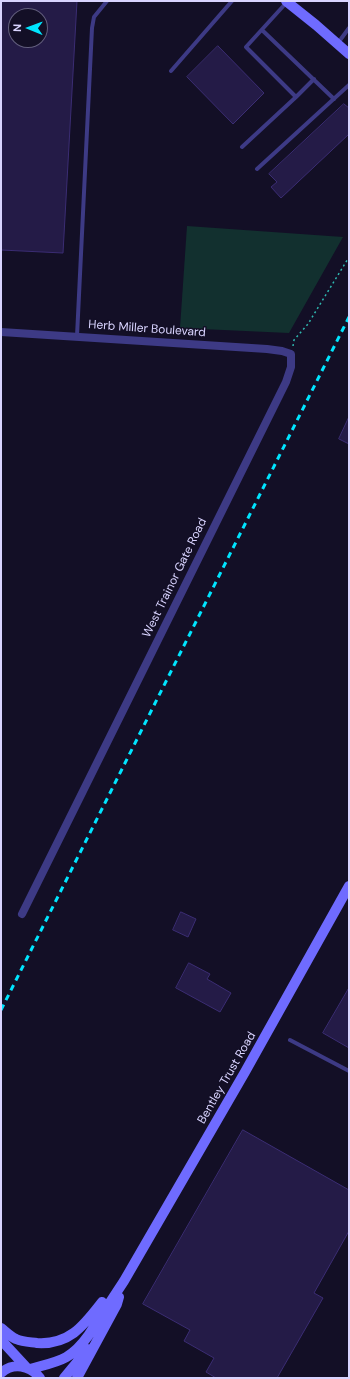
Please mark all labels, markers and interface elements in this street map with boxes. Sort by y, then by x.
north arrow [8,8,48,48]
text: N [10,24,24,32]
street label: Herb Miller Boulevard [88,318,206,340]
street label: West Trainor Gate Road [140,516,210,640]
street label: Bentley Trust Road [195,1029,259,1127]

